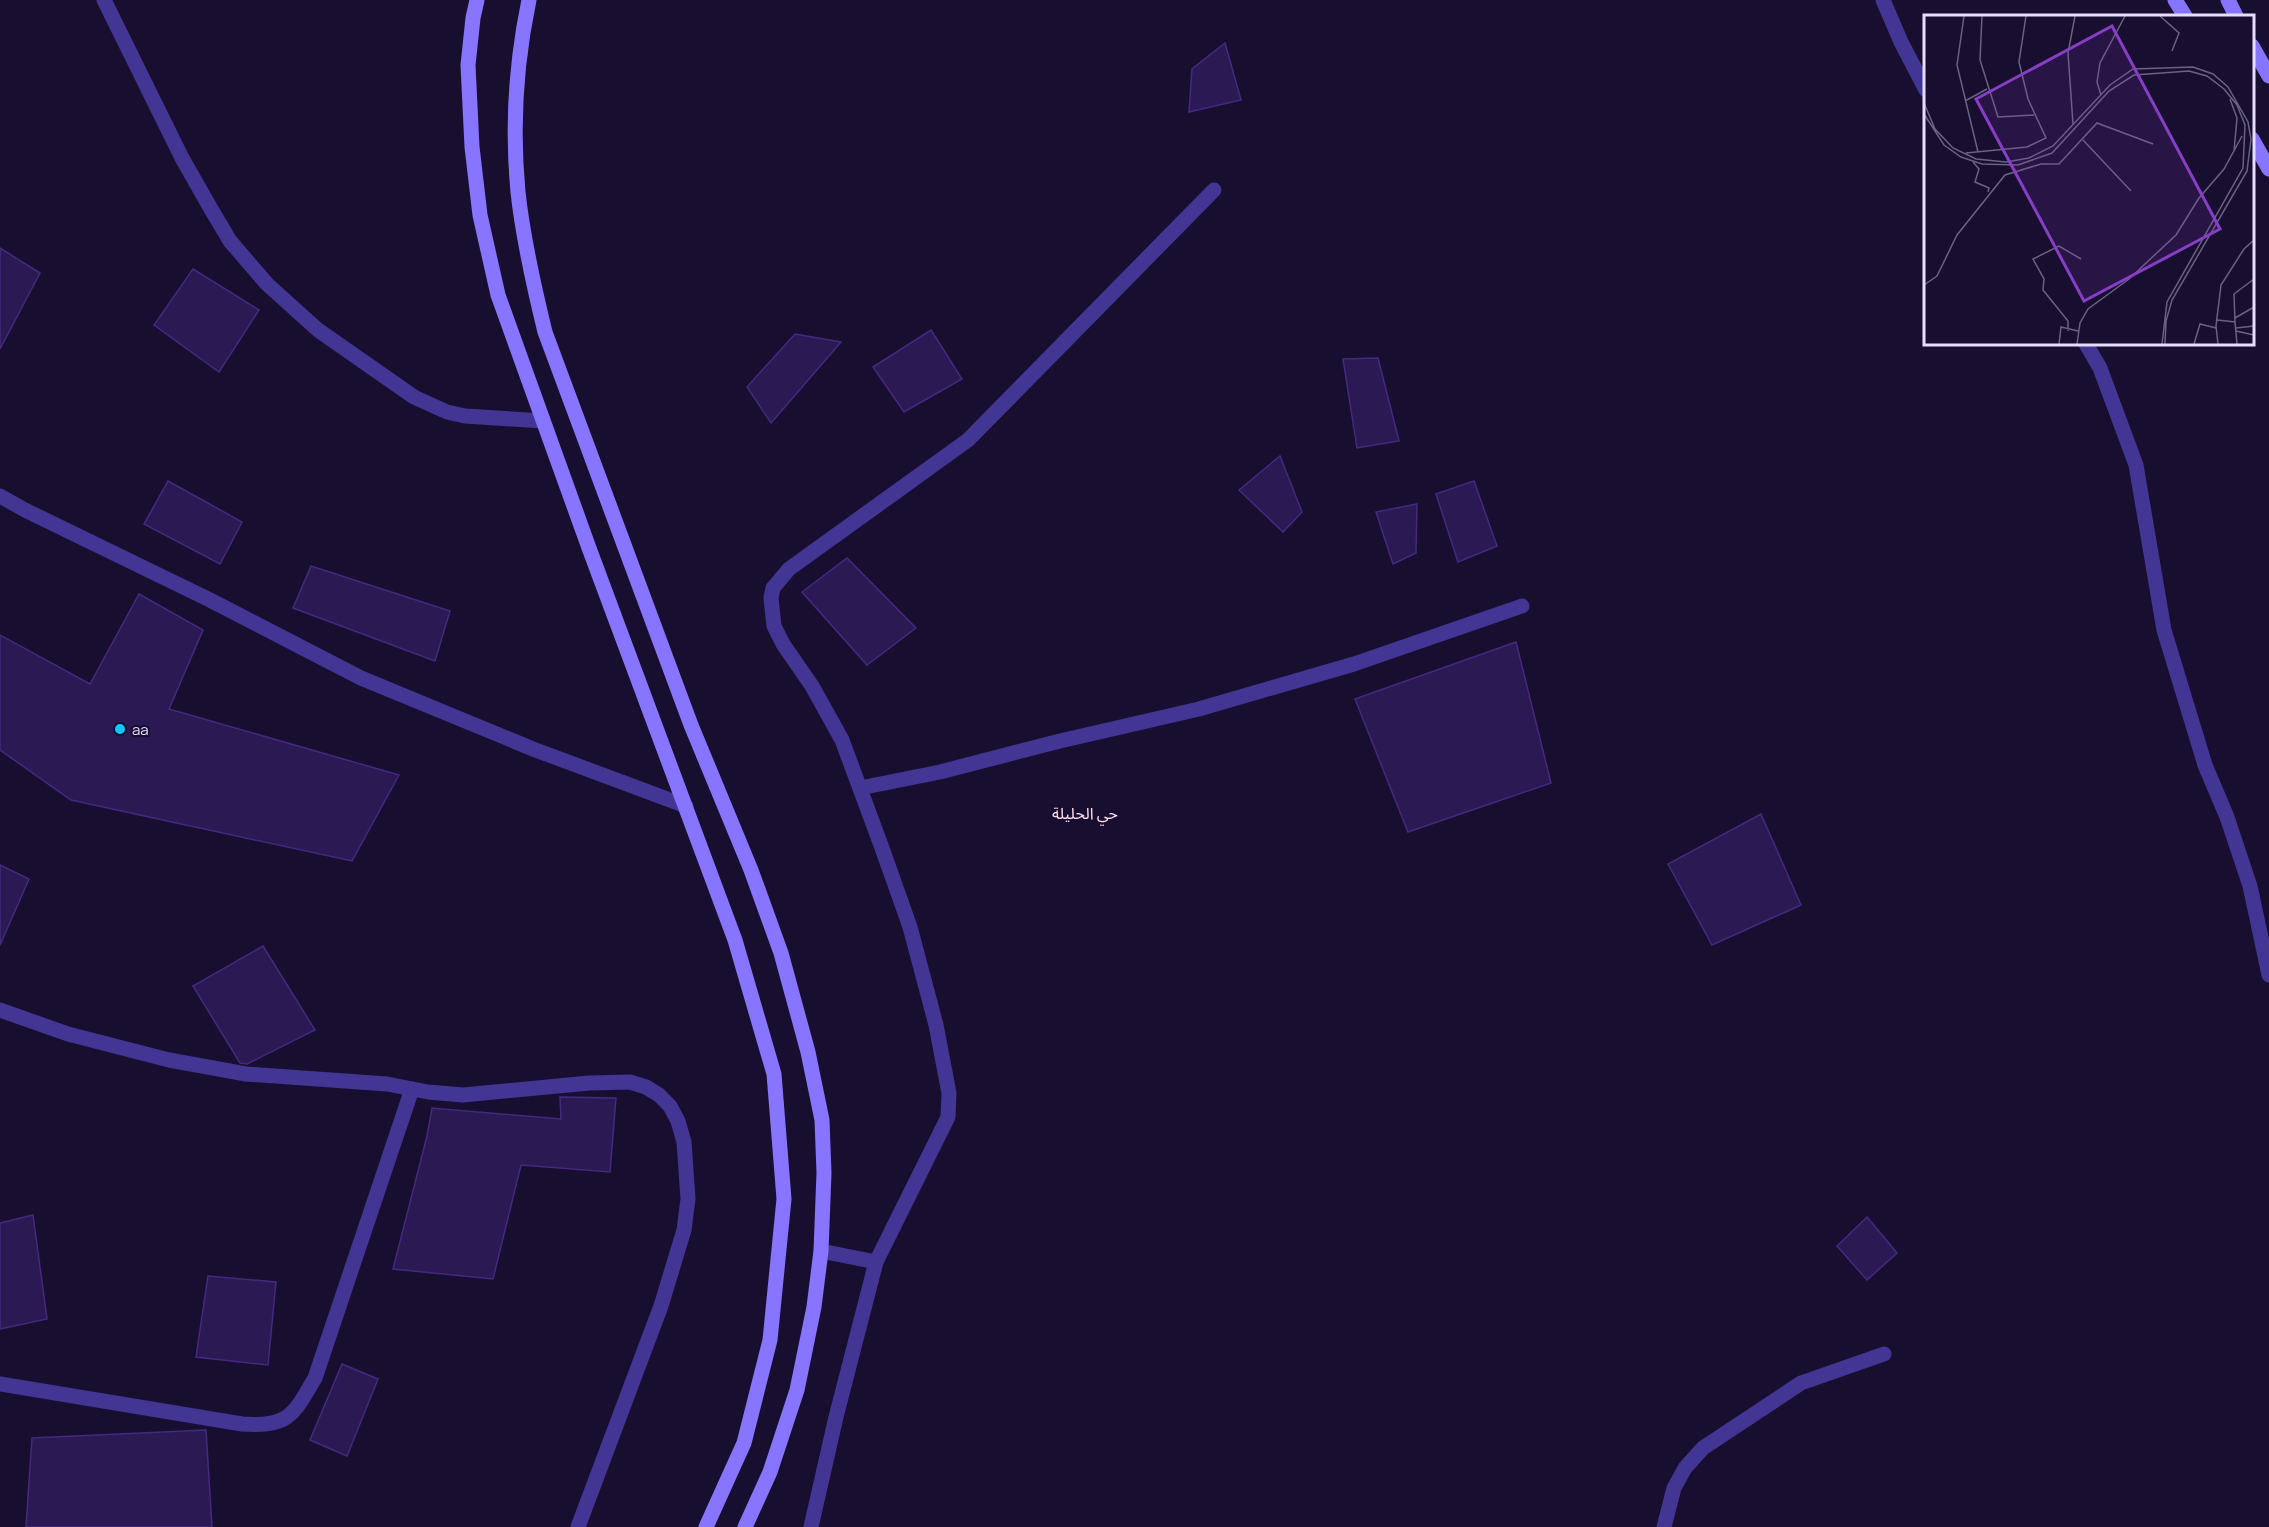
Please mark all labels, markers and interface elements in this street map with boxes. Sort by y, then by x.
inset map [1924,15,2254,345]
place label: aa [132,719,149,740]
marker: aa [113,722,127,736]
district label: حي الحليلة [1052,802,1118,826]

